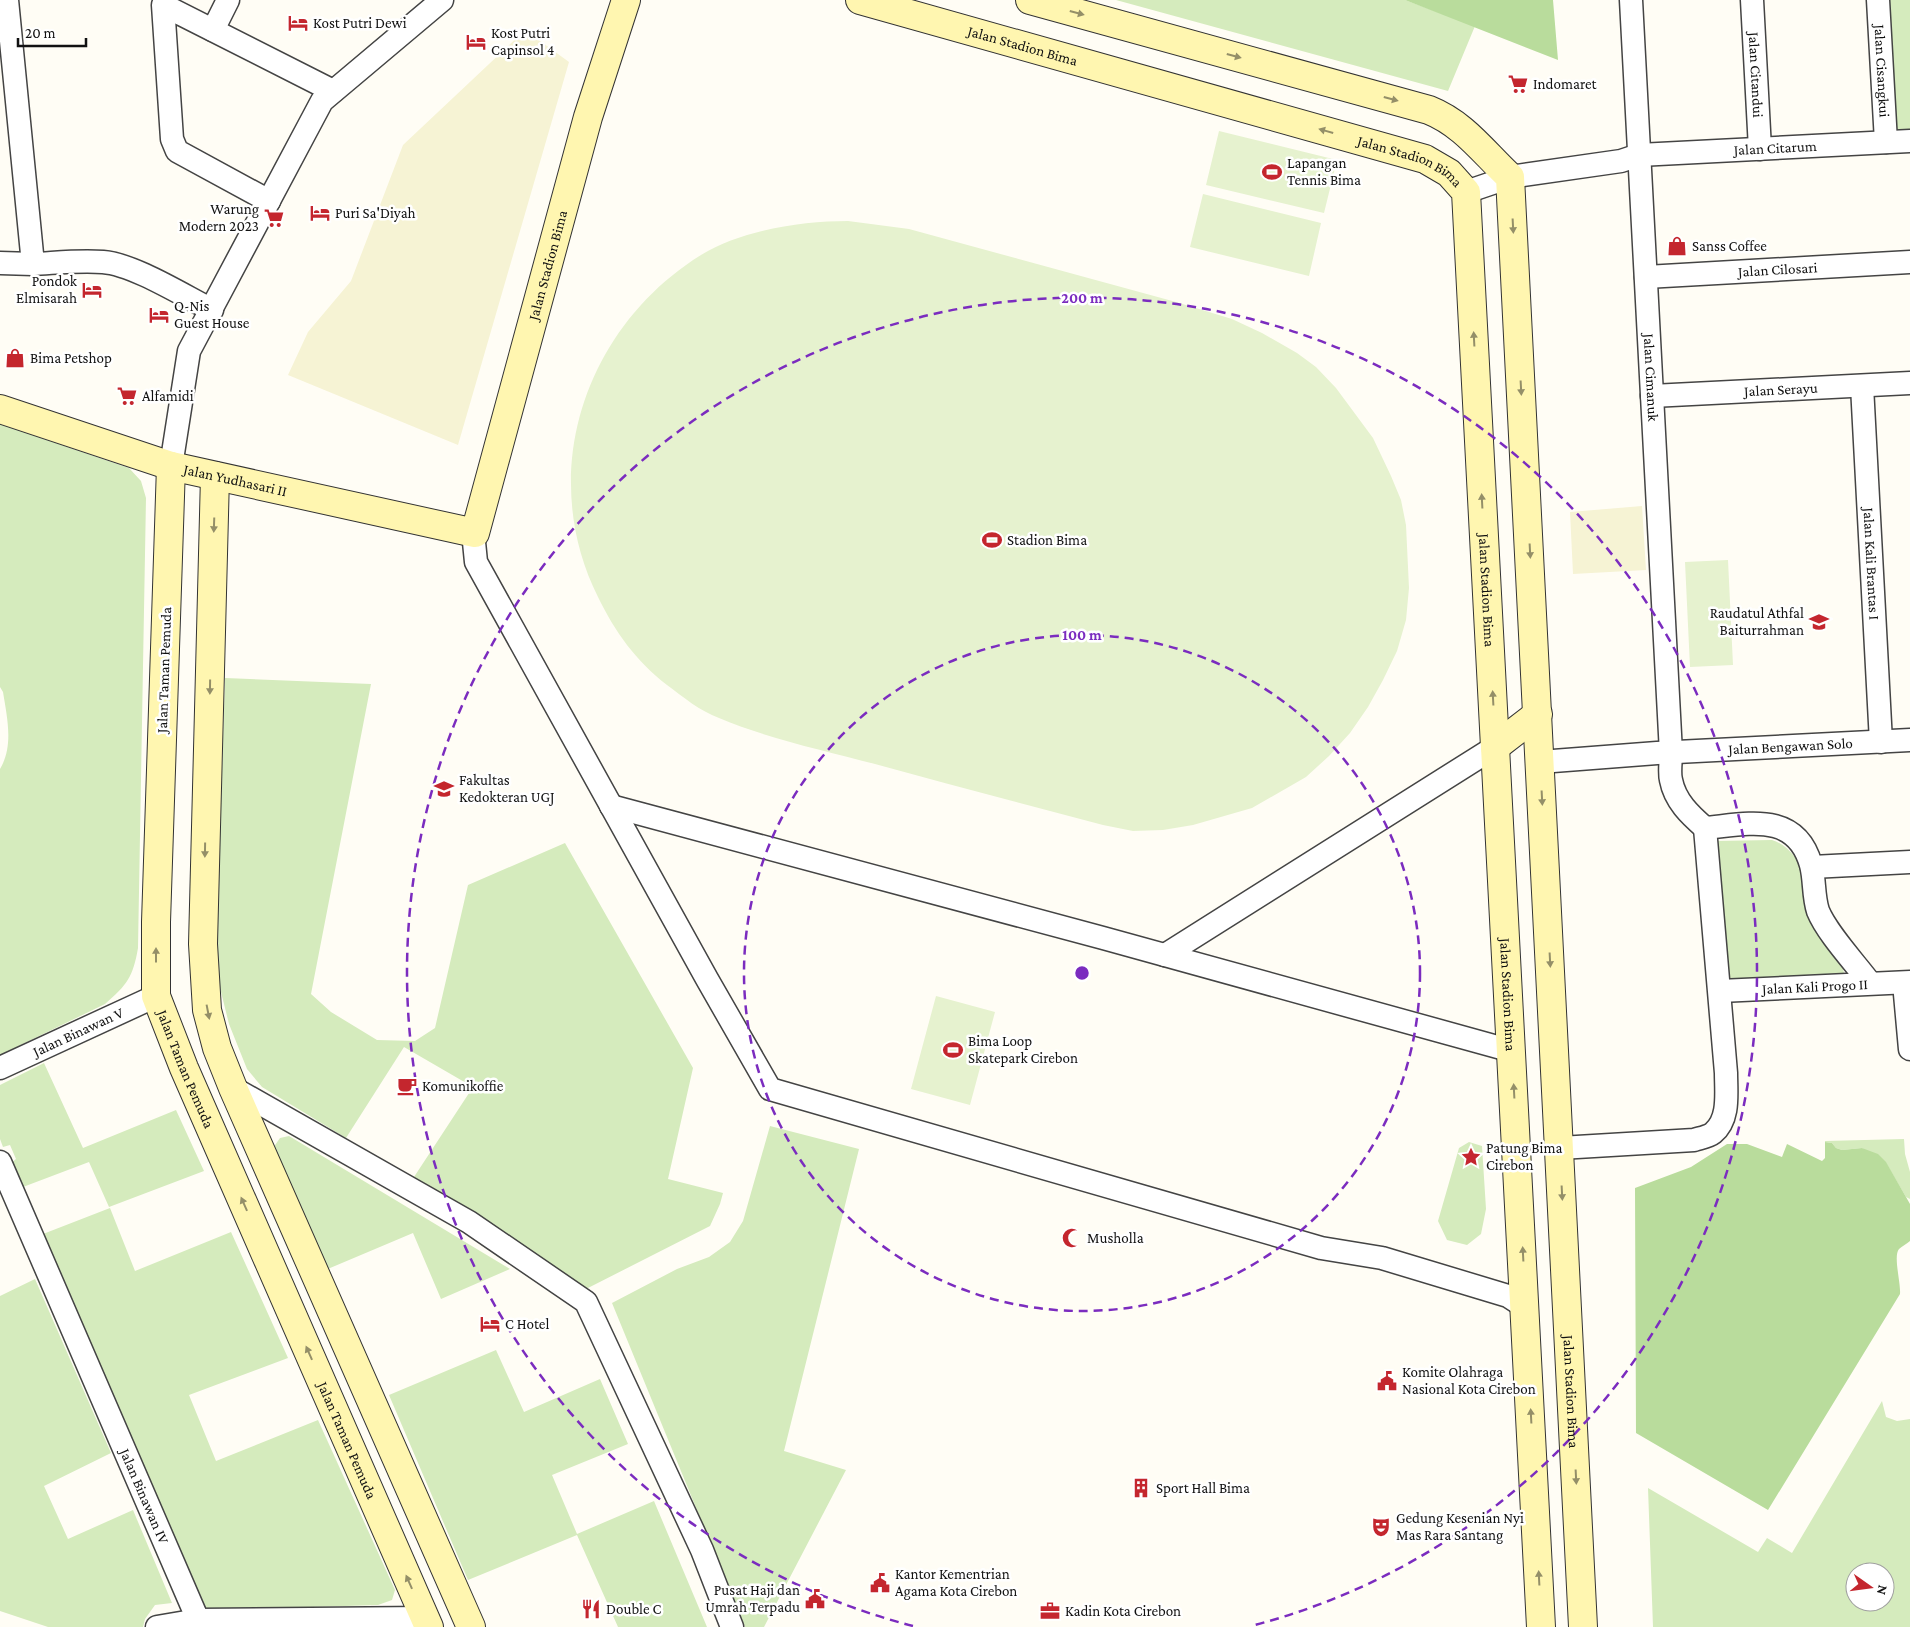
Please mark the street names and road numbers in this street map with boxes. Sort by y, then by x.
street label: Jalan Stadion Bima [964,22,1079,69]
street label: Jalan Cisangkui [1870,22,1893,118]
street label: Jalan Citandui [1745,30,1766,118]
street label: Jalan Stadion Bima [1354,132,1466,190]
street label: Jalan Citarum [1731,138,1817,159]
street label: Jalan Stadion Bima [525,208,570,324]
street label: Jalan Cilosari [1736,259,1818,281]
street label: Jalan Cimanuk [1640,331,1661,423]
street label: Jalan Serayu [1742,380,1818,400]
street label: Jalan Yudhasari II [180,461,288,499]
street label: Jalan Kali Brantas I [1859,505,1882,620]
street label: Jalan Stadion Bima [1475,531,1498,647]
street label: Jalan Taman Pemuda [154,607,175,735]
street label: Jalan Bengawan Solo [1726,735,1853,758]
street label: Jalan Stadion Bima [1496,936,1519,1052]
street label: Jalan Kali Progo II [1760,976,1868,998]
street label: Jalan Binawan V [29,1004,126,1061]
street label: Jalan Taman Pemuda [153,1006,217,1131]
street label: Jalan Stadion Bima [1559,1333,1582,1449]
street label: Jalan Taman Pemuda [313,1377,380,1501]
street label: Jalan Binawan IV [115,1444,172,1547]

